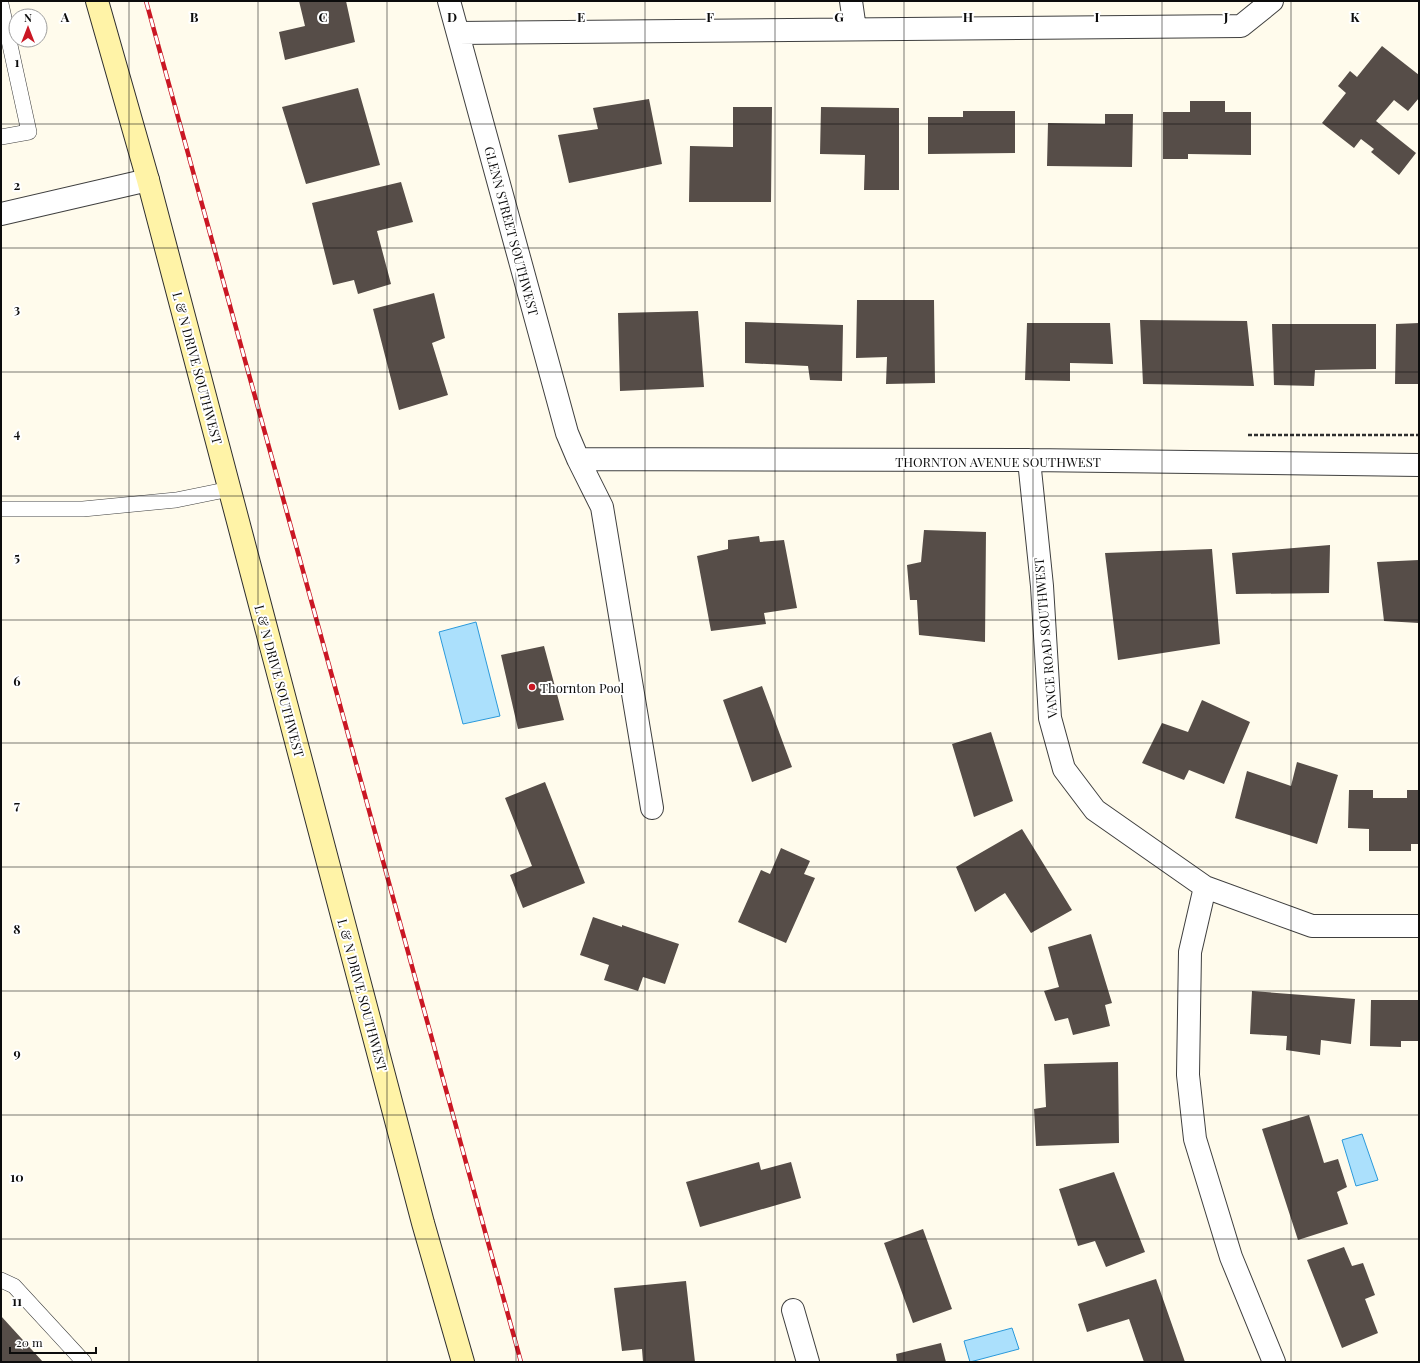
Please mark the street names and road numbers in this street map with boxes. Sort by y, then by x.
street label: GLENN STREET SOUTHWEST [481,144,543,318]
street label: L & N DRIVE SOUTHWEST [169,290,227,446]
street label: THORNTON AVENUE SOUTHWEST [895,453,1101,470]
street label: VANCE ROAD SOUTHWEST [1030,557,1061,720]
street label: L & N DRIVE SOUTHWEST [251,603,309,759]
street label: L & N DRIVE SOUTHWEST [334,917,392,1073]

